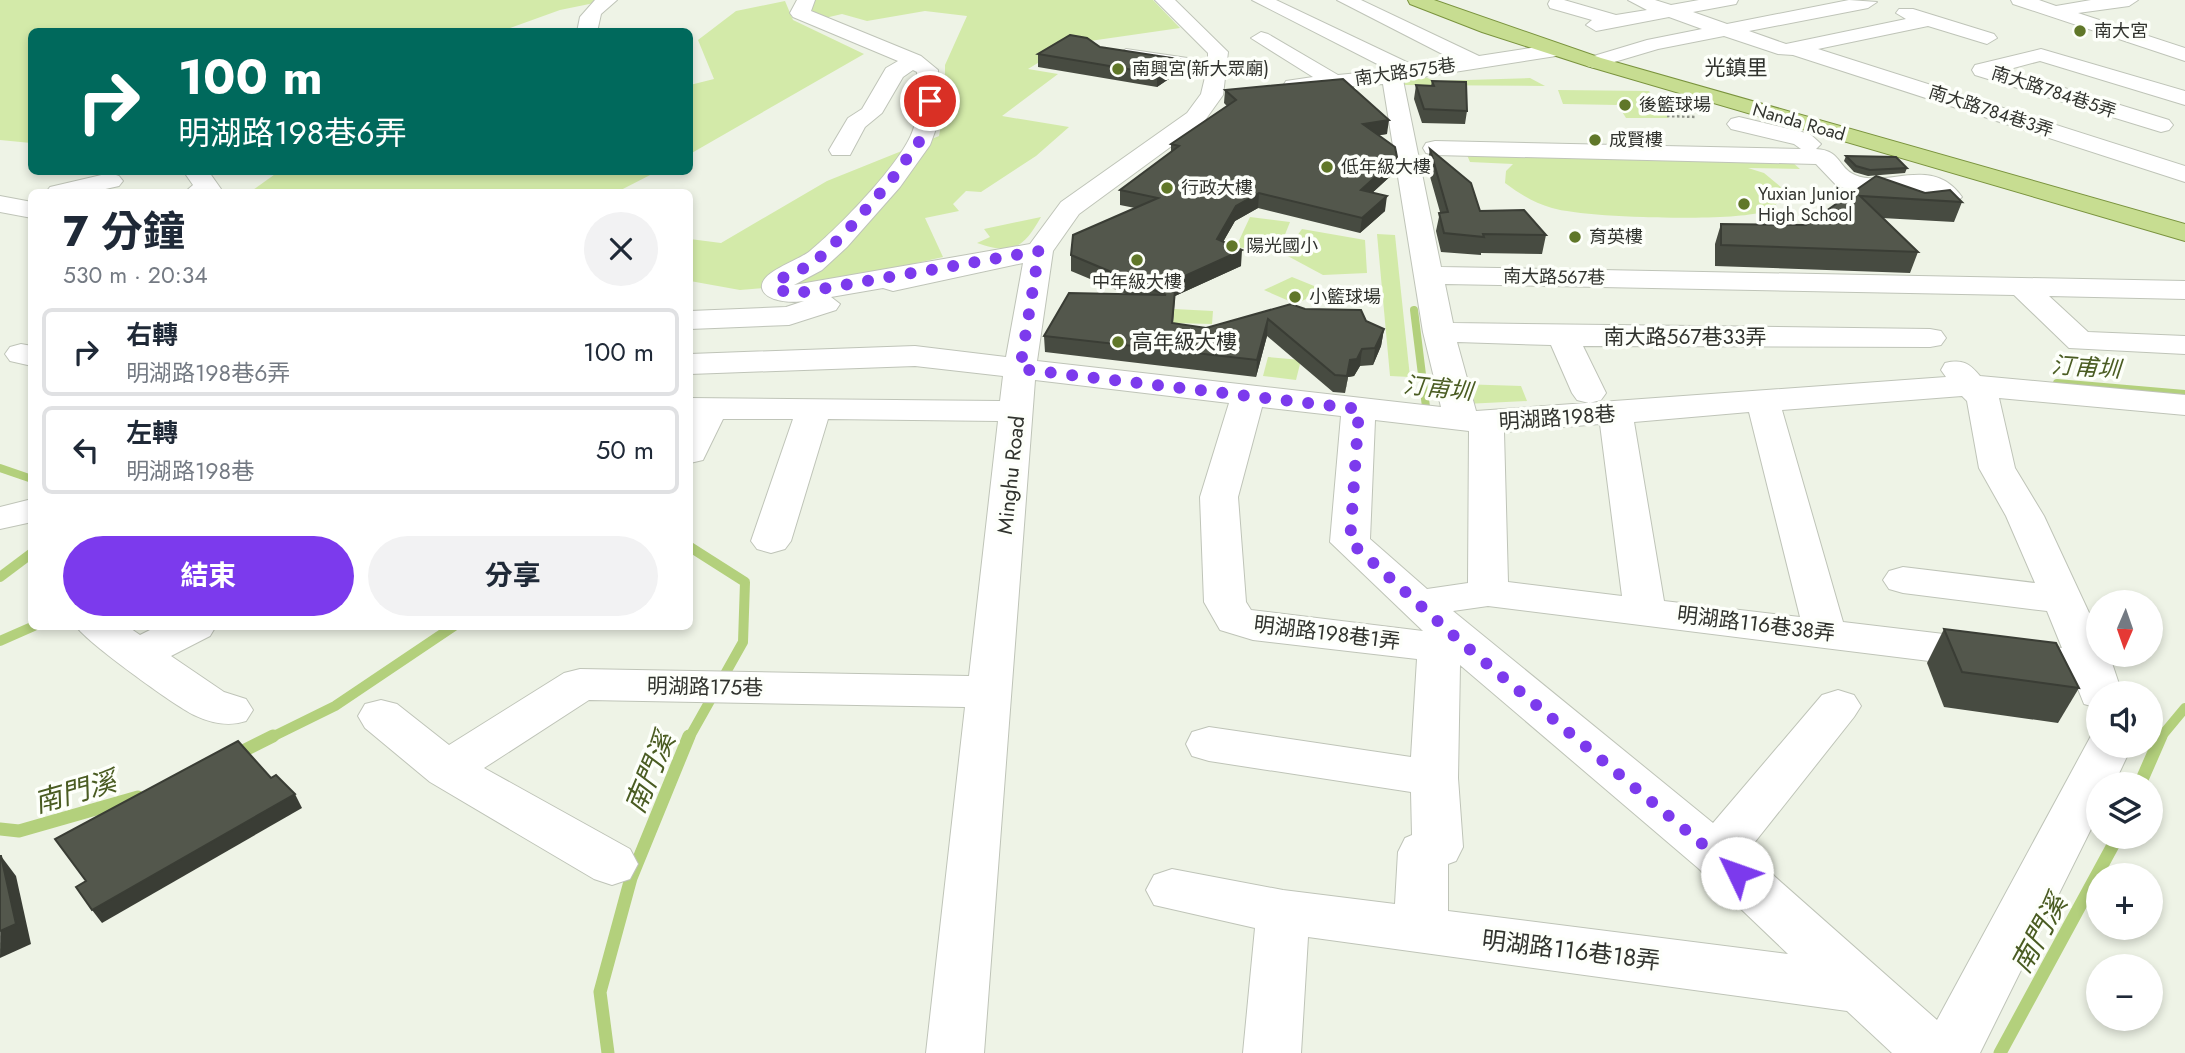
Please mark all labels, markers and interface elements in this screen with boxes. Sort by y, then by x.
place label: 南大宮 [2094,18,2148,44]
marker: 南大宮 [2072,23,2088,39]
text: 100 m [178,42,323,112]
street label: 南大路575巷 [1353,52,1457,92]
district label: 光鎮里 [1705,53,1768,83]
icon: right [63,56,154,147]
place label: 南興宮(新大眾廟) [1132,56,1269,82]
street label: 南大路784巷5弄 [1988,60,2120,124]
marker: 南興宮(新大眾廟) [1110,61,1126,77]
pin [900,71,960,131]
street label: 南大路784巷3弄 [1925,79,2057,143]
icon: arrive [911,82,949,120]
place label: 後籃球場 [1639,92,1711,118]
street label: Nanda Road [1750,96,1848,148]
marker: 後籃球場 [1617,97,1633,113]
text: 明湖路198巷6弄 [178,110,407,156]
place label: 成賢樓 [1609,127,1663,153]
marker: 成賢樓 [1587,132,1603,148]
place label: 低年級大樓 [1341,154,1431,180]
marker: 低年級大樓 [1319,159,1335,175]
place label: 行政大樓 [1181,175,1253,201]
marker: 行政大樓 [1159,180,1175,196]
place label: Yuxian Junior High School [1758,181,1857,228]
marker: Yuxian Junior High School [1736,196,1752,212]
text: 7 分鐘 [63,201,185,262]
button: close [584,212,658,286]
place label: 育英樓 [1589,224,1643,250]
marker: 育英樓 [1567,229,1583,245]
place label: 陽光國小 [1246,233,1318,259]
marker: 陽光國小 [1224,238,1240,254]
marker: 中年級大樓 [1129,252,1145,268]
text: 530 m · 20:34 [63,258,208,292]
street label: 南大路567巷 [1503,263,1605,291]
place label: 中年級大樓 [1092,269,1182,295]
place label: 小籃球場 [1309,284,1381,310]
marker: 小籃球場 [1287,289,1303,305]
text: 右轉 [126,316,178,354]
street label: 南大路567巷33弄 [1604,322,1766,352]
place label: 高年級大樓 [1132,327,1237,357]
icon: right [67,333,105,371]
text: 100 m [583,333,654,371]
marker: 高年級大樓 [1110,334,1126,350]
water label: 汀甫圳 [2050,348,2125,387]
text: 明湖路198巷6弄 [126,356,290,390]
water label: 汀甫圳 [1402,367,1477,409]
street label: 明湖路198巷 [1498,399,1616,437]
text: 左轉 [126,414,178,452]
street label: Minghu Road [990,414,1032,536]
icon: left [67,431,105,469]
text: 50 m [596,431,654,469]
text: 明湖路198巷 [126,454,254,488]
button: 結束 [63,536,354,616]
button: 分享 [368,536,658,616]
north arrow [2086,590,2163,667]
map controls [2086,590,2163,1031]
street label: 明湖路116巷38弄 [1675,599,1837,649]
street label: 明湖路198巷1弄 [1252,609,1402,657]
street label: 明湖路175巷 [647,671,763,703]
button: sound [2086,681,2163,758]
water label: 南門溪 [615,723,687,820]
water label: 南門溪 [29,760,125,823]
button: layers [2086,772,2163,849]
position arrow [1700,836,1774,910]
button: + [2086,863,2163,940]
water label: 南門溪 [2001,884,2079,981]
street label: 明湖路116巷18弄 [1480,922,1662,978]
button: − [2086,954,2163,1031]

